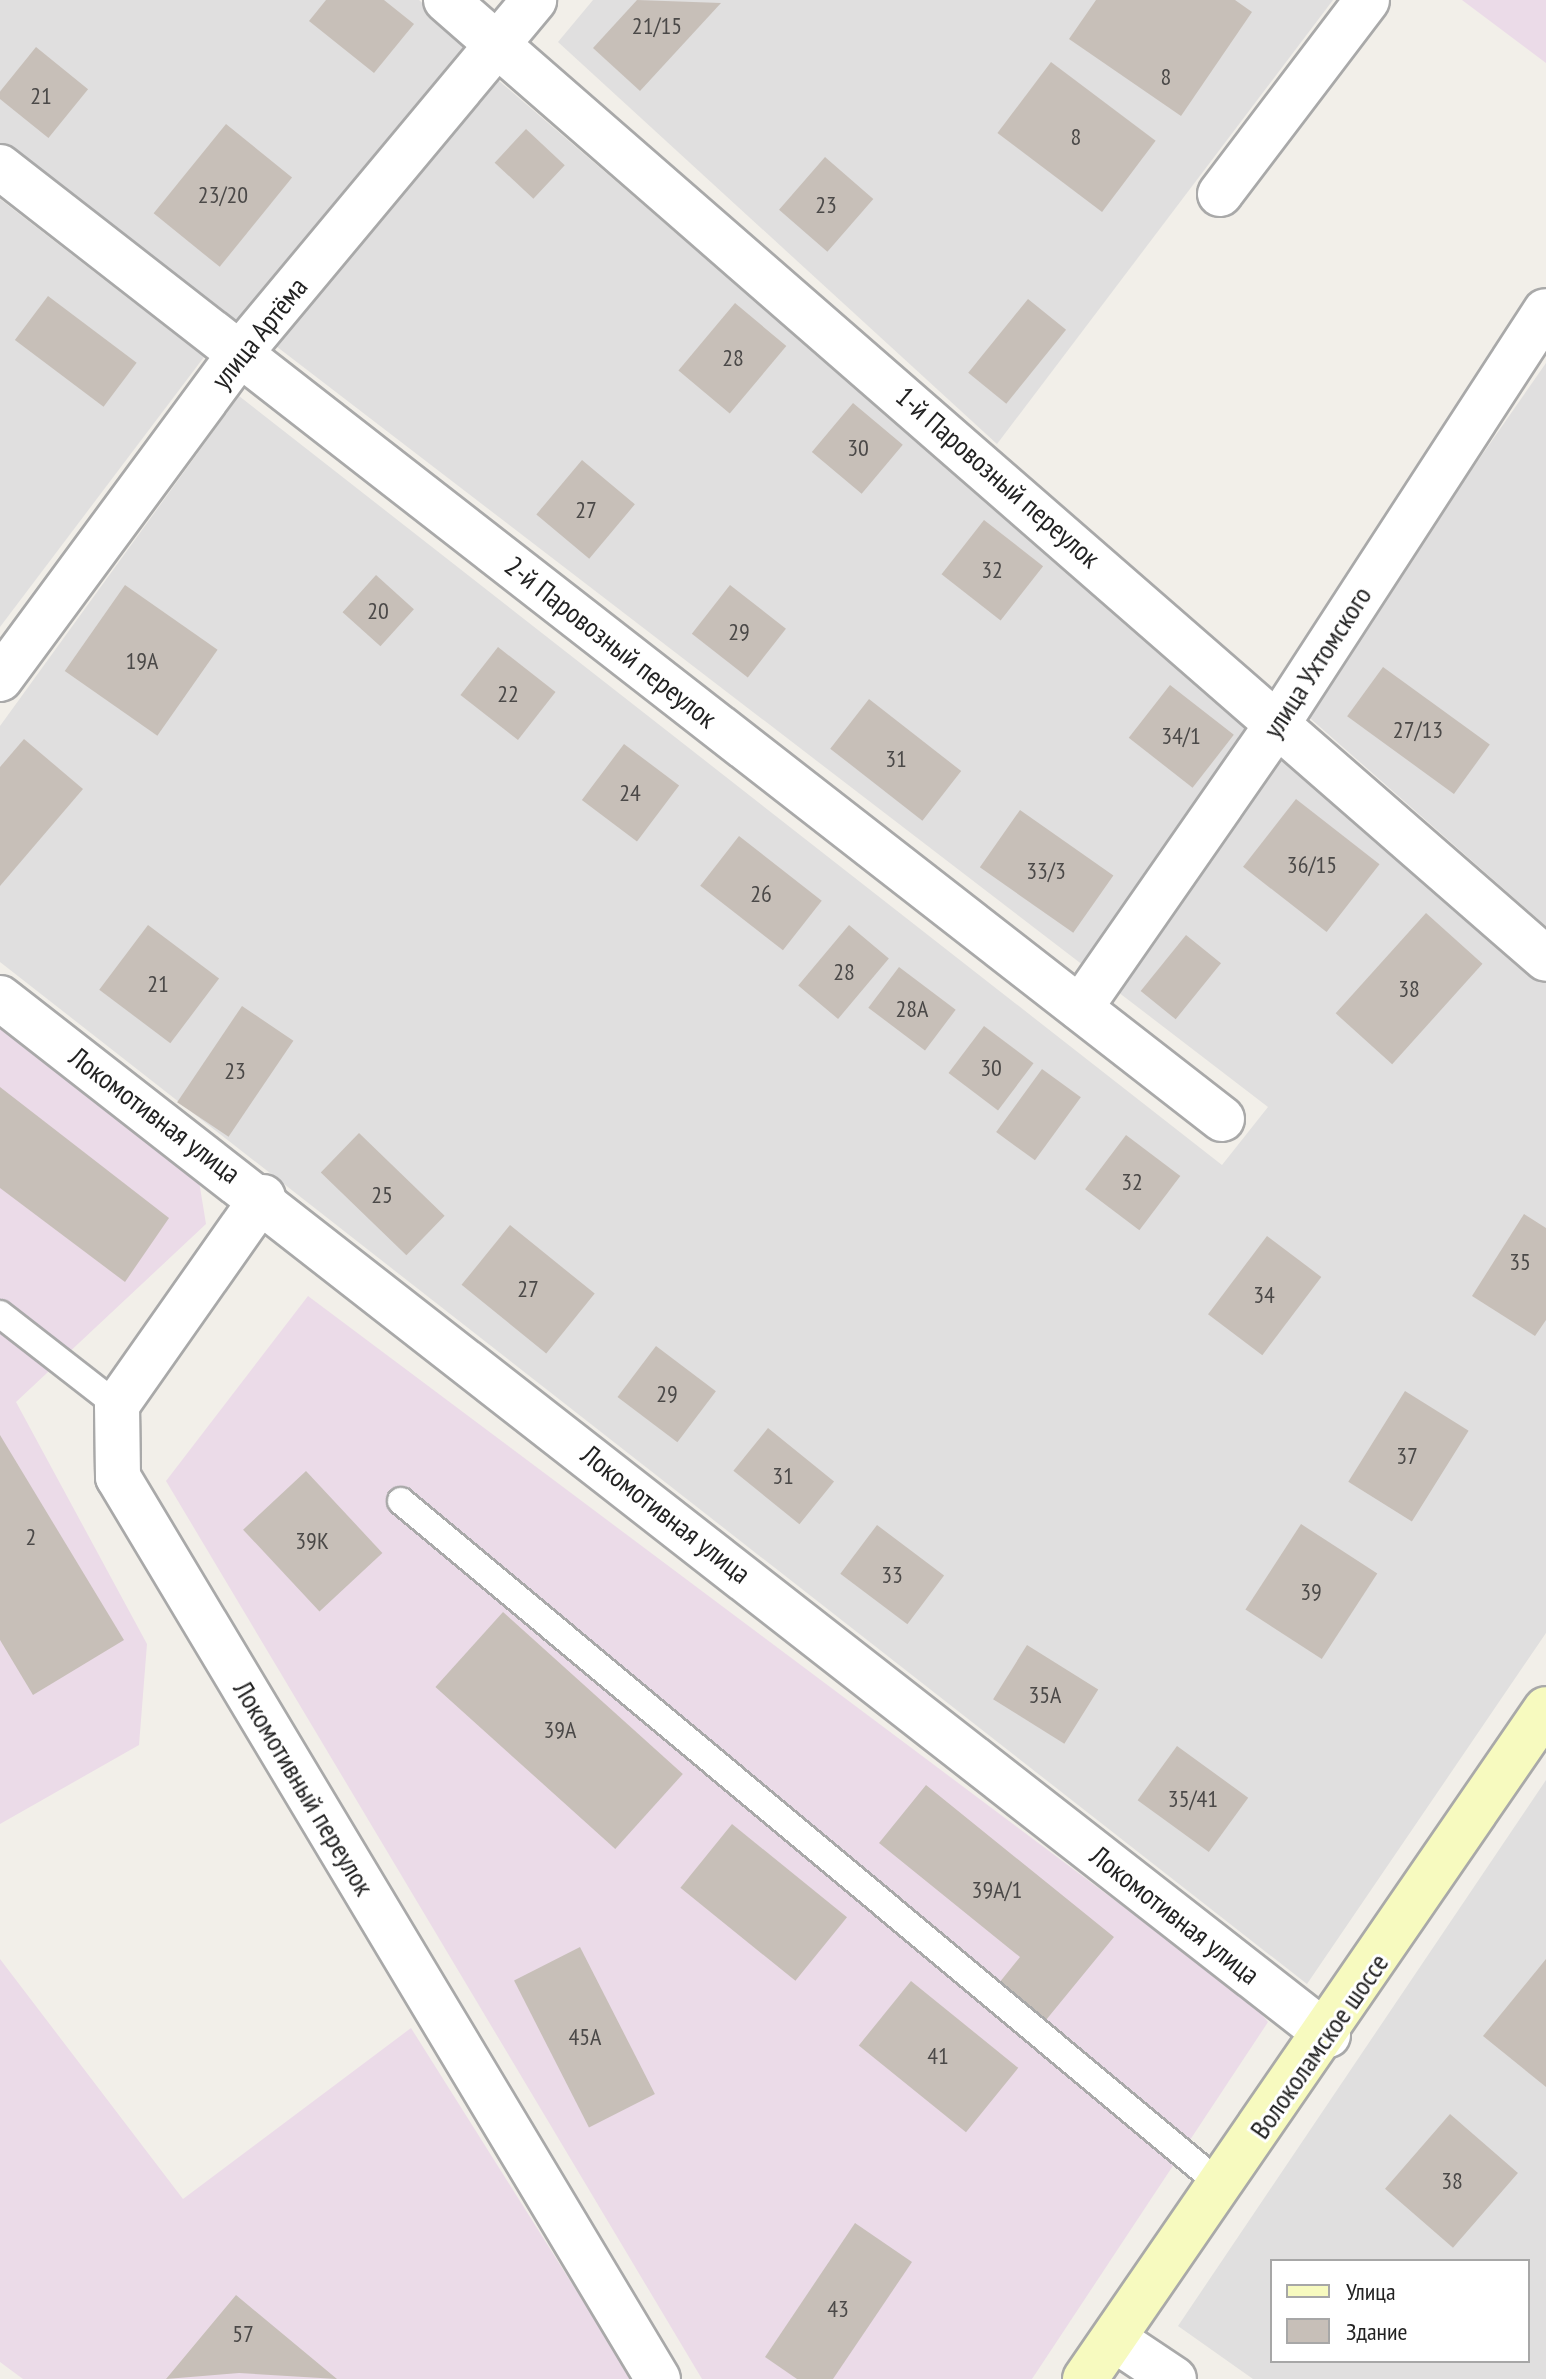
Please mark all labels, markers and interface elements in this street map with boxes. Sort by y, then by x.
house number: 21/15 [632,12,682,40]
house number: 8 [1161,63,1171,91]
house number: 21 [30,82,52,110]
house number: 8 [1071,123,1081,151]
house number: 23/20 [198,181,248,209]
house number: 23 [815,191,837,219]
street label: улица Артёма [204,270,314,396]
house number: 28 [722,344,744,372]
street label: 1-й Паровозный переулок [889,379,1107,575]
house number: 30 [847,434,869,462]
house number: 27 [575,496,597,524]
street label: 2-й Паровозный переулок [498,549,724,735]
house number: 32 [981,556,1003,584]
street label: улица Ухтомского [1255,580,1379,744]
house number: 20 [367,597,389,625]
house number: 29 [728,618,750,646]
house number: 19А [126,647,158,675]
house number: 22 [497,680,519,708]
house number: 27/13 [1393,716,1443,744]
house number: 34/1 [1161,722,1201,750]
house number: 31 [885,745,907,773]
house number: 24 [619,779,641,807]
house number: 36/15 [1287,851,1337,879]
house number: 33/3 [1026,857,1066,885]
house number: 26 [750,880,772,908]
house number: 28 [833,958,855,986]
house number: 21 [147,970,169,998]
house number: 38 [1398,975,1420,1003]
house number: 28А [896,995,928,1023]
street label: Локомотивная улица [63,1040,247,1190]
house number: 30 [980,1054,1002,1082]
house number: 23 [224,1057,246,1085]
house number: 32 [1121,1168,1143,1196]
house number: 25 [371,1181,393,1209]
house number: 35 [1509,1248,1531,1276]
house number: 27 [517,1275,539,1303]
house number: 34 [1253,1281,1275,1309]
house number: 29 [656,1380,678,1408]
street label: Локомотивная улица [575,1438,757,1590]
house number: 37 [1396,1442,1418,1470]
house number: 31 [772,1462,794,1490]
house number: 2 [26,1523,36,1551]
house number: 39К [295,1527,329,1555]
house number: 33 [881,1561,903,1589]
house number: 39 [1300,1578,1322,1606]
street label: Локомотивный переулок [227,1674,381,1902]
house number: 35А [1029,1681,1061,1709]
house number: 39А [544,1716,576,1744]
house number: 35/41 [1168,1785,1218,1813]
street label: Локомотивная улица [1084,1839,1266,1991]
house number: 39А/1 [972,1876,1022,1904]
street label: Волоколамское шоссе [1243,1947,1395,2145]
house number: 45А [569,2023,601,2051]
house number: 41 [927,2042,949,2070]
house number: 38 [1441,2167,1463,2195]
legend [1270,2259,1530,2363]
text: Улица [1346,2276,1396,2307]
house number: 43 [827,2295,849,2323]
text: Здание [1346,2316,1407,2347]
house number: 57 [232,2320,254,2348]

